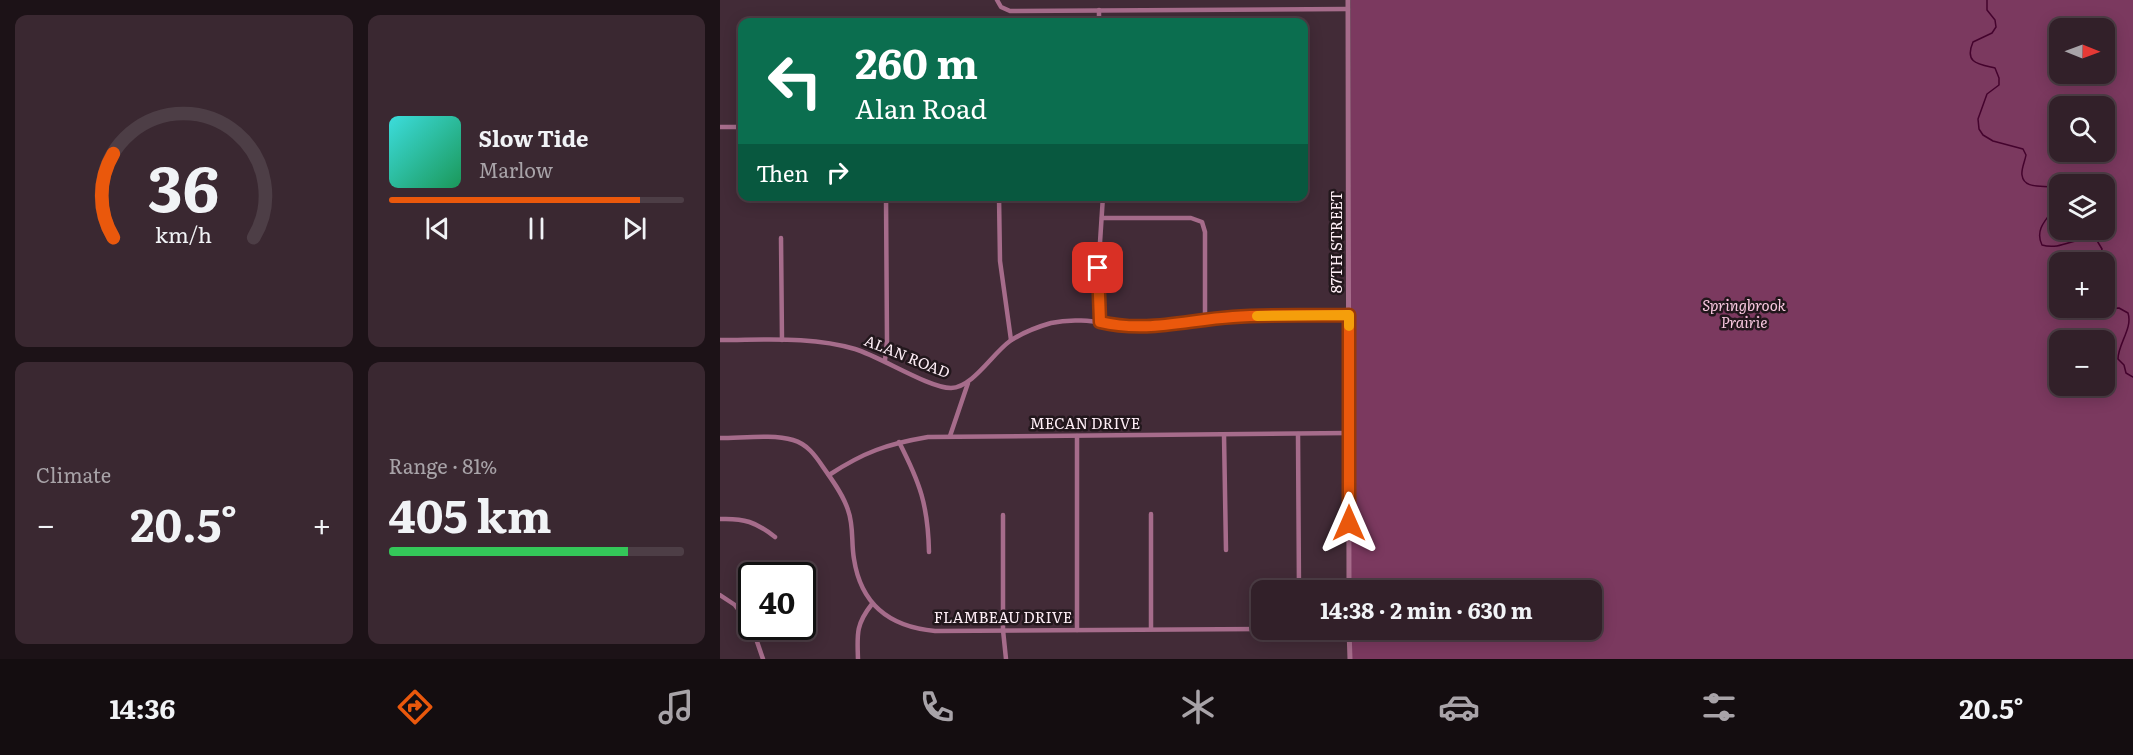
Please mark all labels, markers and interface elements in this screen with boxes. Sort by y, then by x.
north arrow [2049,18,2115,84]
map controls [2049,18,2115,396]
text: 260 m [855,30,978,92]
icon: left [756,42,834,120]
text: Alan Road [855,87,987,127]
button: search [2049,96,2115,162]
text: Slow Tide [479,121,589,154]
text: 36 [148,139,219,231]
text: Marlow [479,154,553,184]
text: Then [756,156,809,189]
icon: right [821,156,854,189]
button: layers [2049,174,2115,240]
street label: 87TH STREET [1324,191,1347,293]
icon: previous [421,212,454,245]
icon: pause [520,212,553,245]
icon: next [618,212,651,245]
text: km/h [155,218,212,250]
pin [1072,242,1123,293]
icon: arrive [1081,251,1114,284]
button: + [2049,252,2115,318]
park label: Springbrook Prairie [1702,293,1786,333]
street label: ALAN ROAD [861,328,954,383]
button: − [2049,330,2115,396]
street label: MECAN DRIVE [1030,411,1140,434]
text: Range · 81% [389,450,497,480]
text: Climate [36,459,111,489]
text: 405 km [389,480,552,547]
text: 20.5° [130,489,237,556]
position arrow [1317,491,1381,555]
text: − [36,498,55,547]
text: + [312,498,331,547]
speed limit sign: 40 [738,562,816,640]
text: 14:38 · 2 min · 630 m [1320,593,1533,626]
street label: FLAMBEAU DRIVE [934,605,1072,628]
icon: directions [394,686,436,728]
icon: music [655,686,697,728]
icon: phone [916,686,958,728]
icon: climate [1177,686,1219,728]
icon: car [1438,686,1480,728]
icon: filters [1698,686,1740,728]
text: 14:36 [109,687,175,727]
text: 20.5° [1959,687,2024,727]

